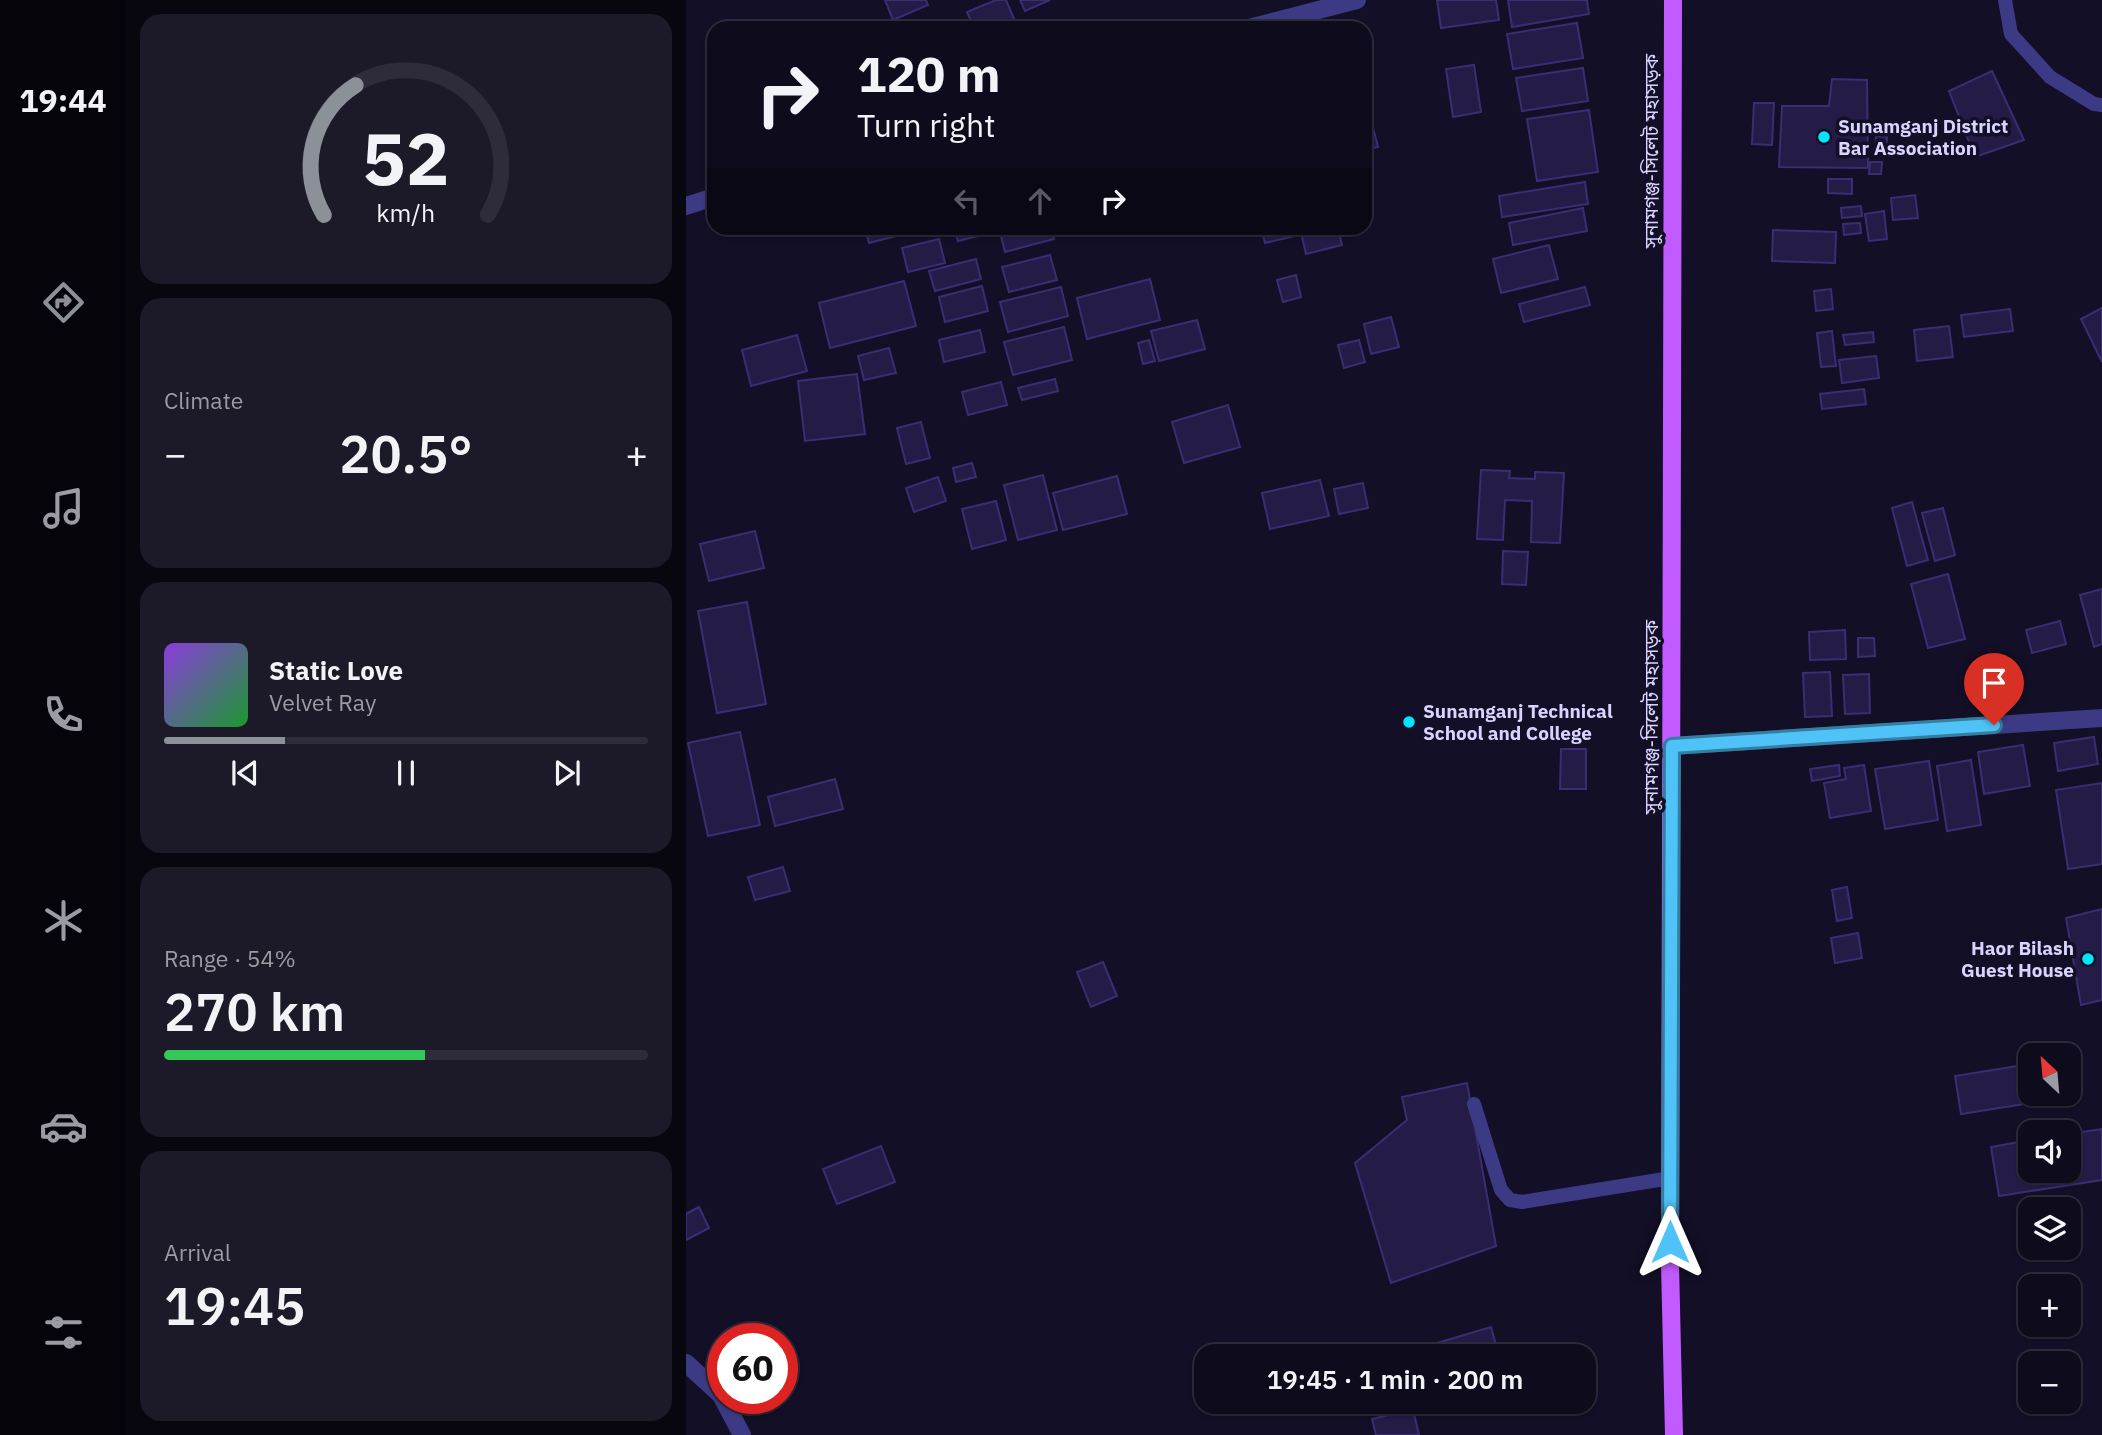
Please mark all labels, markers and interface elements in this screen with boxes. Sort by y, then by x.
text: 120 m [857,42,1001,105]
icon: right [742,49,833,140]
street label: সুনামগঞ্জ-সিলেট মহাসড়ক [1639,53,1663,249]
text: 19:44 [19,79,107,121]
text: Turn right [857,104,995,146]
text: 52 [362,110,450,205]
place label: Sunamganj District Bar Association [1838,114,2008,160]
marker: Sunamganj District Bar Association [1816,129,1832,145]
icon: left [948,182,986,220]
icon: ahead [1021,182,1059,220]
icon: right [1094,182,1132,220]
text: km/h [377,196,435,229]
icon: directions [39,278,88,327]
text: Climate [164,385,243,415]
text: 20.5° [339,420,473,487]
text: − [164,429,187,478]
text: + [625,429,648,478]
icon: music [39,484,88,533]
street label: সুনামগঞ্জ-সিলেট মহাসড়ক [1639,619,1663,815]
text: Static Love [269,653,403,687]
pin [1964,653,2024,725]
icon: arrive [1975,664,2013,702]
text: Velvet Ray [269,687,376,717]
icon: phone [39,690,88,739]
place label: Sunamganj Technical School and College [1423,699,1613,745]
marker: Sunamganj Technical School and College [1401,714,1417,730]
icon: previous [226,754,264,792]
icon: pause [387,754,425,792]
icon: next [548,754,586,792]
icon: climate [39,896,88,945]
place label: Haor Bilash Guest House [1961,936,2074,982]
text: Range · 54% [164,943,296,973]
marker: Haor Bilash Guest House [2080,951,2096,967]
text: 270 km [164,978,345,1045]
north arrow [2018,1043,2081,1106]
map controls [2018,1043,2081,1414]
icon: car [39,1102,88,1151]
button: sound [2018,1120,2081,1183]
button: layers [2018,1197,2081,1260]
position arrow [1633,1205,1707,1279]
text: Arrival [164,1237,231,1267]
text: 19:45 [164,1272,305,1339]
button: + [2018,1274,2081,1337]
icon: filters [39,1308,88,1357]
speed limit sign: 60 [707,1323,798,1414]
button: − [2018,1351,2081,1414]
text: 19:45 · 1 min · 200 m [1267,1362,1523,1396]

